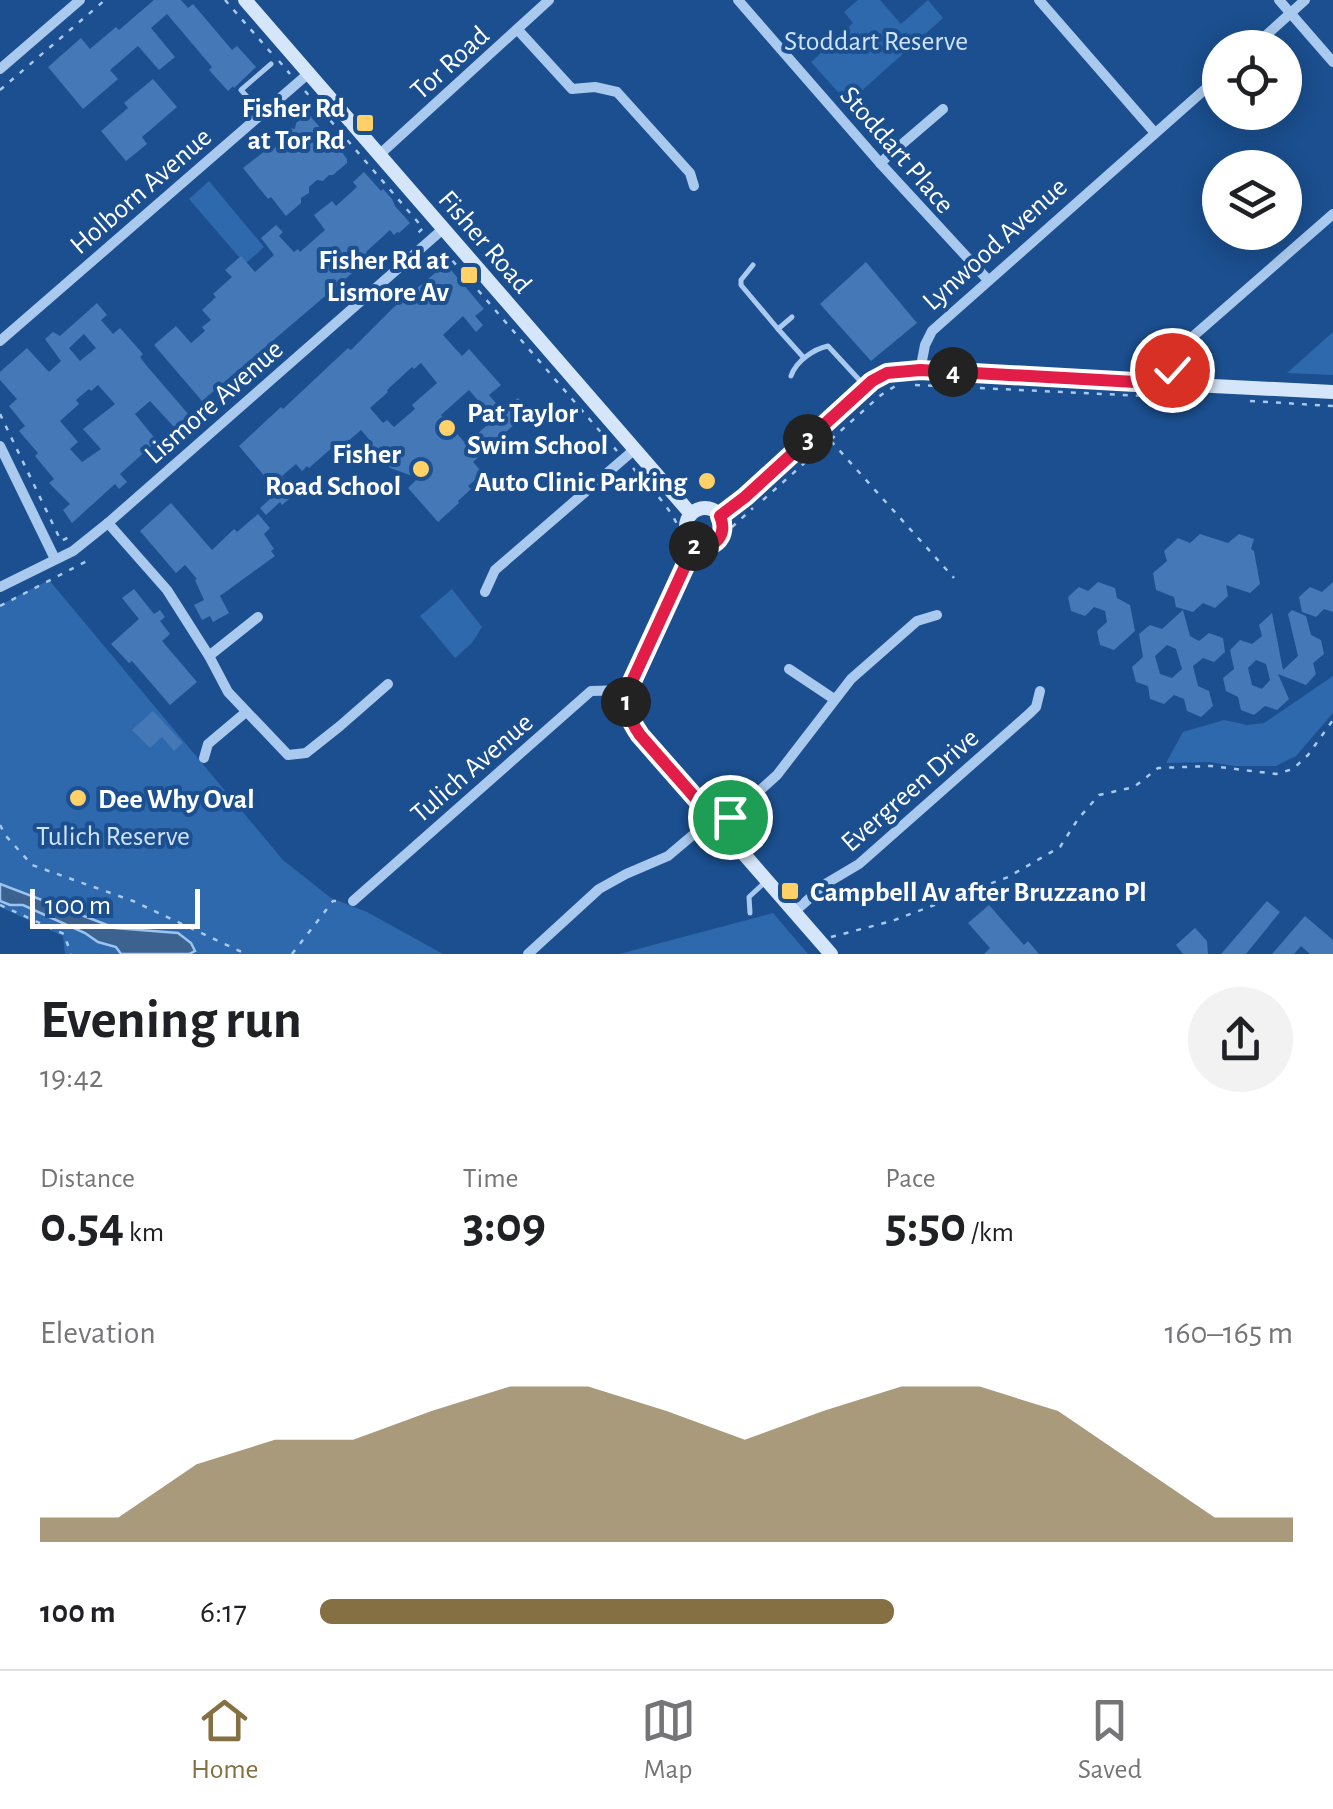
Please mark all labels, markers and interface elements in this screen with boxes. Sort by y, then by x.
street label: Tor Road [406,21,495,106]
park label: Stoddart Reserve [784,28,968,56]
map controls [1202,30,1302,250]
button: locate [1202,30,1302,130]
street label: Stoddart Place [834,82,959,219]
place label: Fisher Rd at Tor Rd [242,95,345,155]
marker: Fisher Rd at Tor Rd [354,112,376,134]
street label: Holborn Avenue [65,123,217,260]
button: layers [1202,150,1302,250]
street label: Lynwood Avenue [918,173,1073,316]
street label: Fisher Road [433,186,536,299]
place label: Fisher Rd at Lismore Av [319,247,450,307]
marker: Fisher Rd at Lismore Av [458,264,480,286]
pin [1130,328,1215,413]
street label: Lismore Avenue [140,335,289,470]
icon: check [1145,343,1200,398]
pin: 4 [928,347,978,397]
text: 4 [946,358,960,386]
place label: Pat Taylor Swim School [467,400,608,460]
pin: 3 [783,414,833,464]
marker: Pat Taylor Swim School [436,417,458,439]
text: 3 [802,425,814,453]
place label: Fisher Road School [265,441,401,501]
marker: Fisher Road School [410,458,432,480]
place label: Auto Clinic Parking [475,469,688,497]
marker: Auto Clinic Parking [696,470,718,492]
pin: 2 [669,521,719,571]
text: 2 [687,532,701,560]
pin: 1 [601,677,651,727]
text: 1 [621,688,631,716]
street label: Tulich Avenue [406,708,539,829]
street label: Evergreen Drive [836,724,984,857]
pin [688,775,773,860]
place label: Dee Why Oval [98,786,255,814]
marker: Dee Why Oval [67,787,89,809]
icon: arrive [703,790,758,845]
park label: Tulich Reserve [36,823,190,851]
place label: Campbell Av after Bruzzano Pl [810,879,1147,907]
marker: Campbell Av after Bruzzano Pl [779,880,801,902]
scale bar [30,884,200,928]
text: 100 m [45,892,111,920]
button: share [1188,987,1293,1092]
text: Evening run [40,993,302,1048]
text: 19:42 [40,1061,103,1093]
text: Distance [40,1165,135,1193]
text: Time [463,1165,518,1193]
text: Pace [885,1165,936,1193]
text: 0.54 [40,1201,124,1251]
text: 3:09 [463,1201,546,1251]
text: 5:50 [885,1201,966,1251]
text: km [124,1219,164,1247]
text: /km [966,1219,1014,1247]
text: Elevation [40,1317,156,1349]
text: 160–165 m [1165,1317,1293,1349]
text: 100 m [40,1596,116,1628]
text: 6:17 [200,1596,247,1628]
tab: Home [191,1693,258,1787]
tab: Map [641,1693,696,1787]
tab: Saved [1078,1693,1142,1787]

